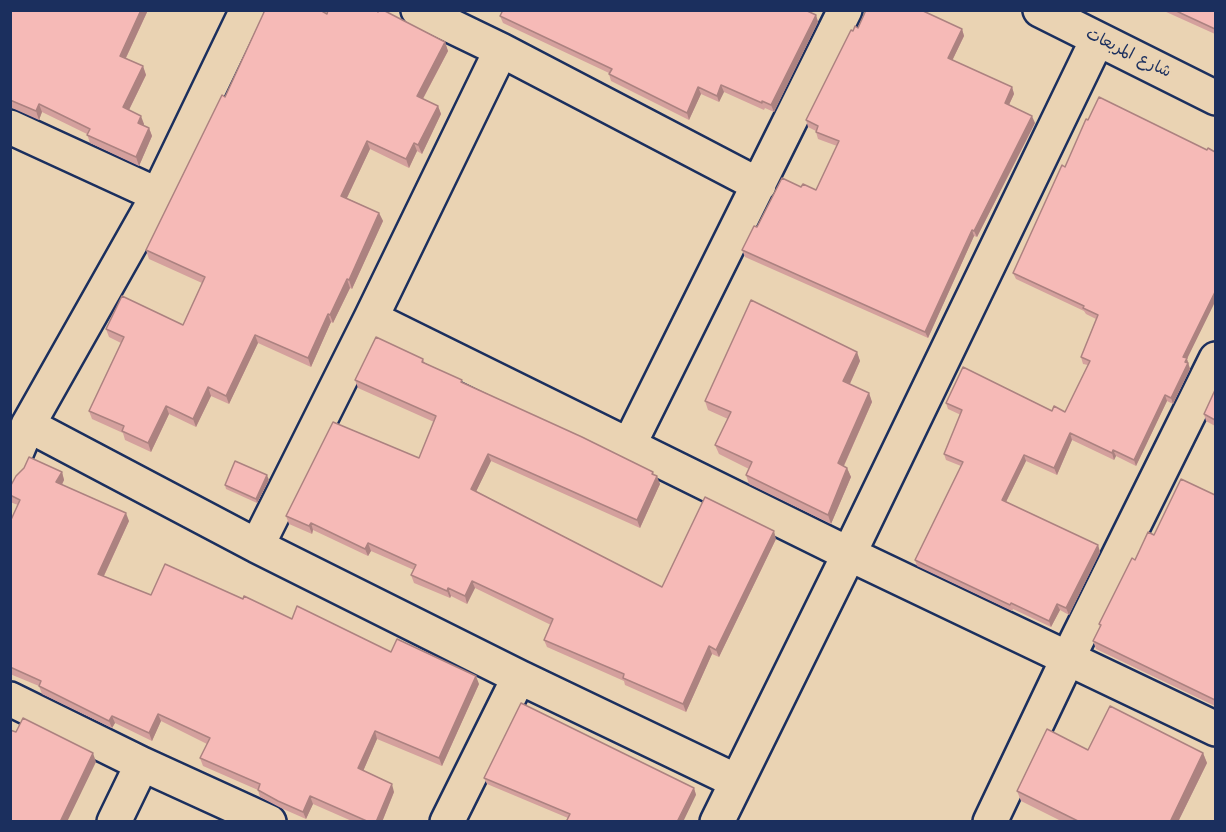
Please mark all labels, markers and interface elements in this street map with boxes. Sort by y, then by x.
street label: شارع المربعات [1082,25,1174,83]

